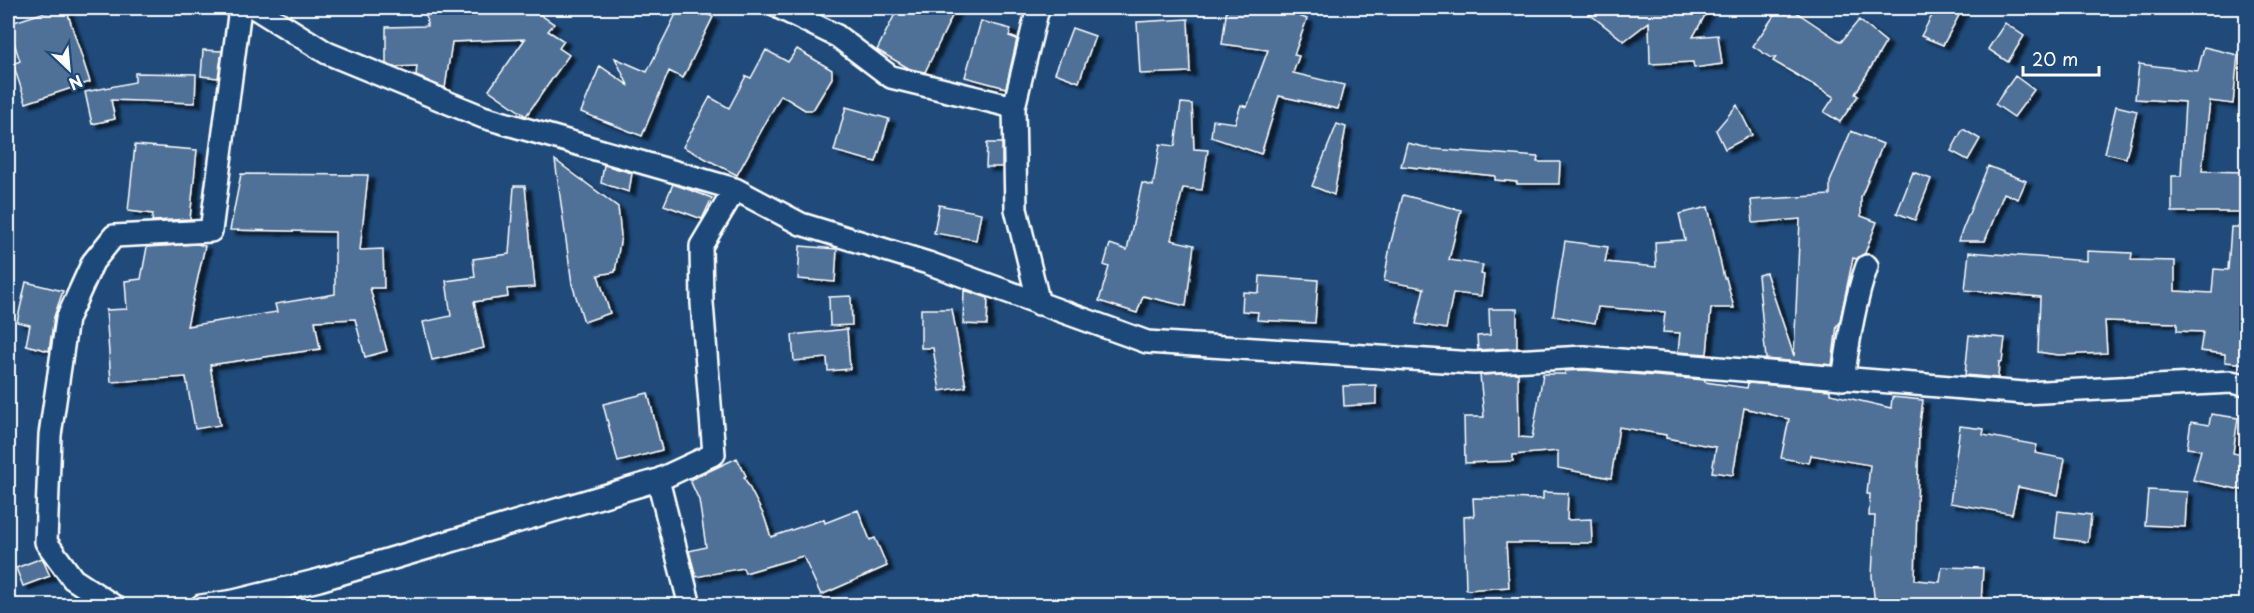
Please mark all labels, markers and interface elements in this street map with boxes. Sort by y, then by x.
north arrow [39,39,99,99]
scale bar [2023,39,2100,77]
text: 20 m [2032,45,2078,72]
text: N [65,70,87,97]

